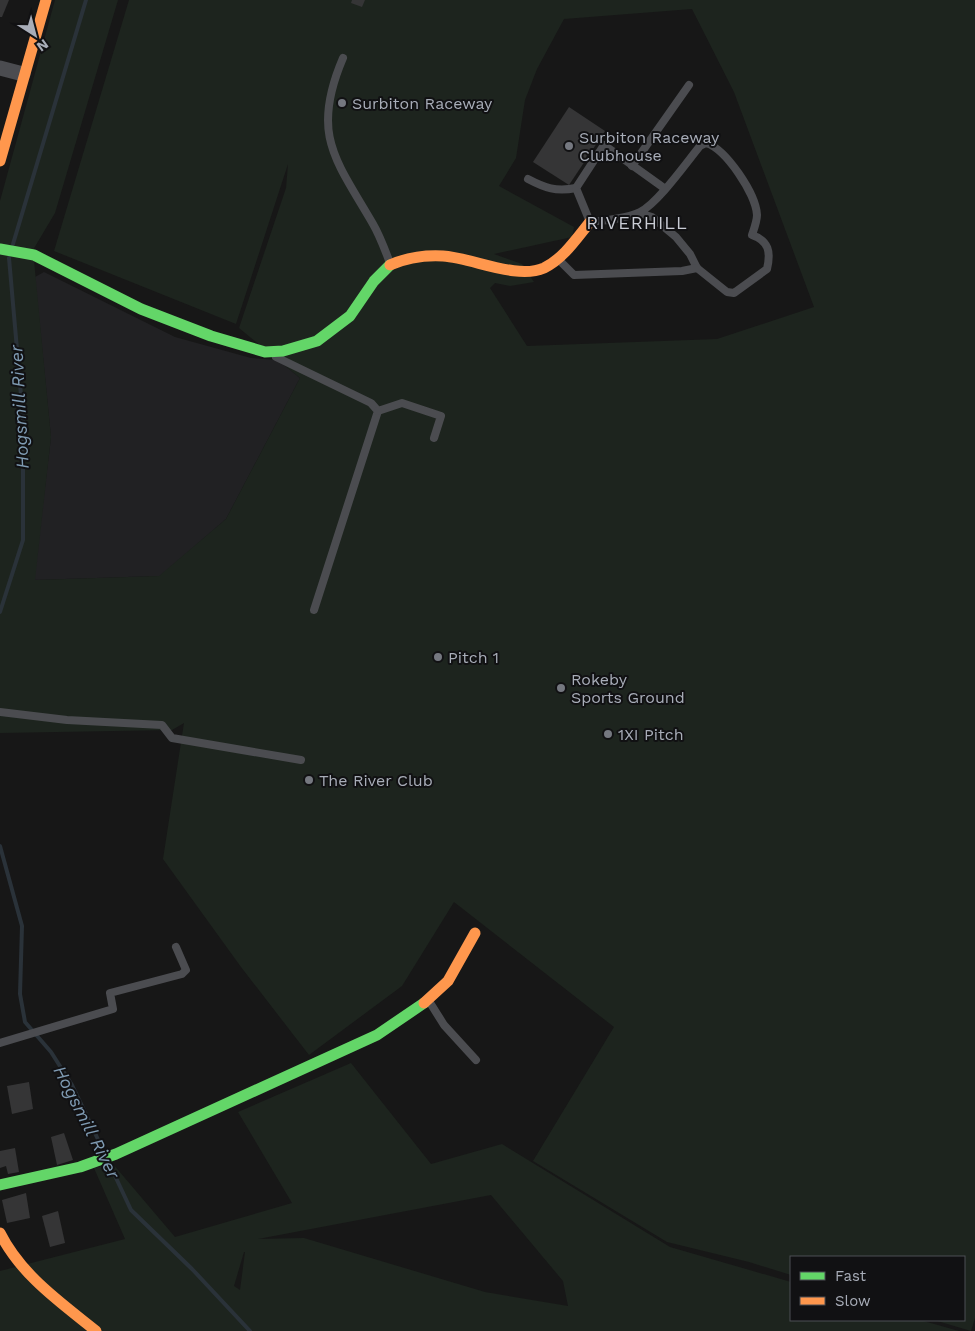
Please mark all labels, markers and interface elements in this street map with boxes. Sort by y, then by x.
north arrow [10,10,60,60]
text: N [34,36,52,55]
place label: Surbiton Raceway [352,94,493,113]
marker: Surbiton Raceway [336,97,348,109]
place label: Surbiton Raceway Clubhouse [579,128,720,165]
marker: Surbiton Raceway Clubhouse [563,140,575,152]
district label: RIVERHILL [586,212,688,233]
water label: Hogsmill River [5,343,33,469]
place label: Pitch 1 [448,648,499,667]
marker: Pitch 1 [432,651,444,663]
place label: Rokeby Sports Ground [571,670,685,707]
marker: Rokeby Sports Ground [555,682,567,694]
place label: 1XI Pitch [618,725,684,744]
marker: 1XI Pitch [602,728,614,740]
place label: The River Club [319,771,433,790]
marker: The River Club [303,774,315,786]
water label: Hogsmill River [49,1062,125,1183]
legend [790,1256,965,1321]
text: Fast [835,1267,867,1285]
text: Slow [835,1292,871,1310]

